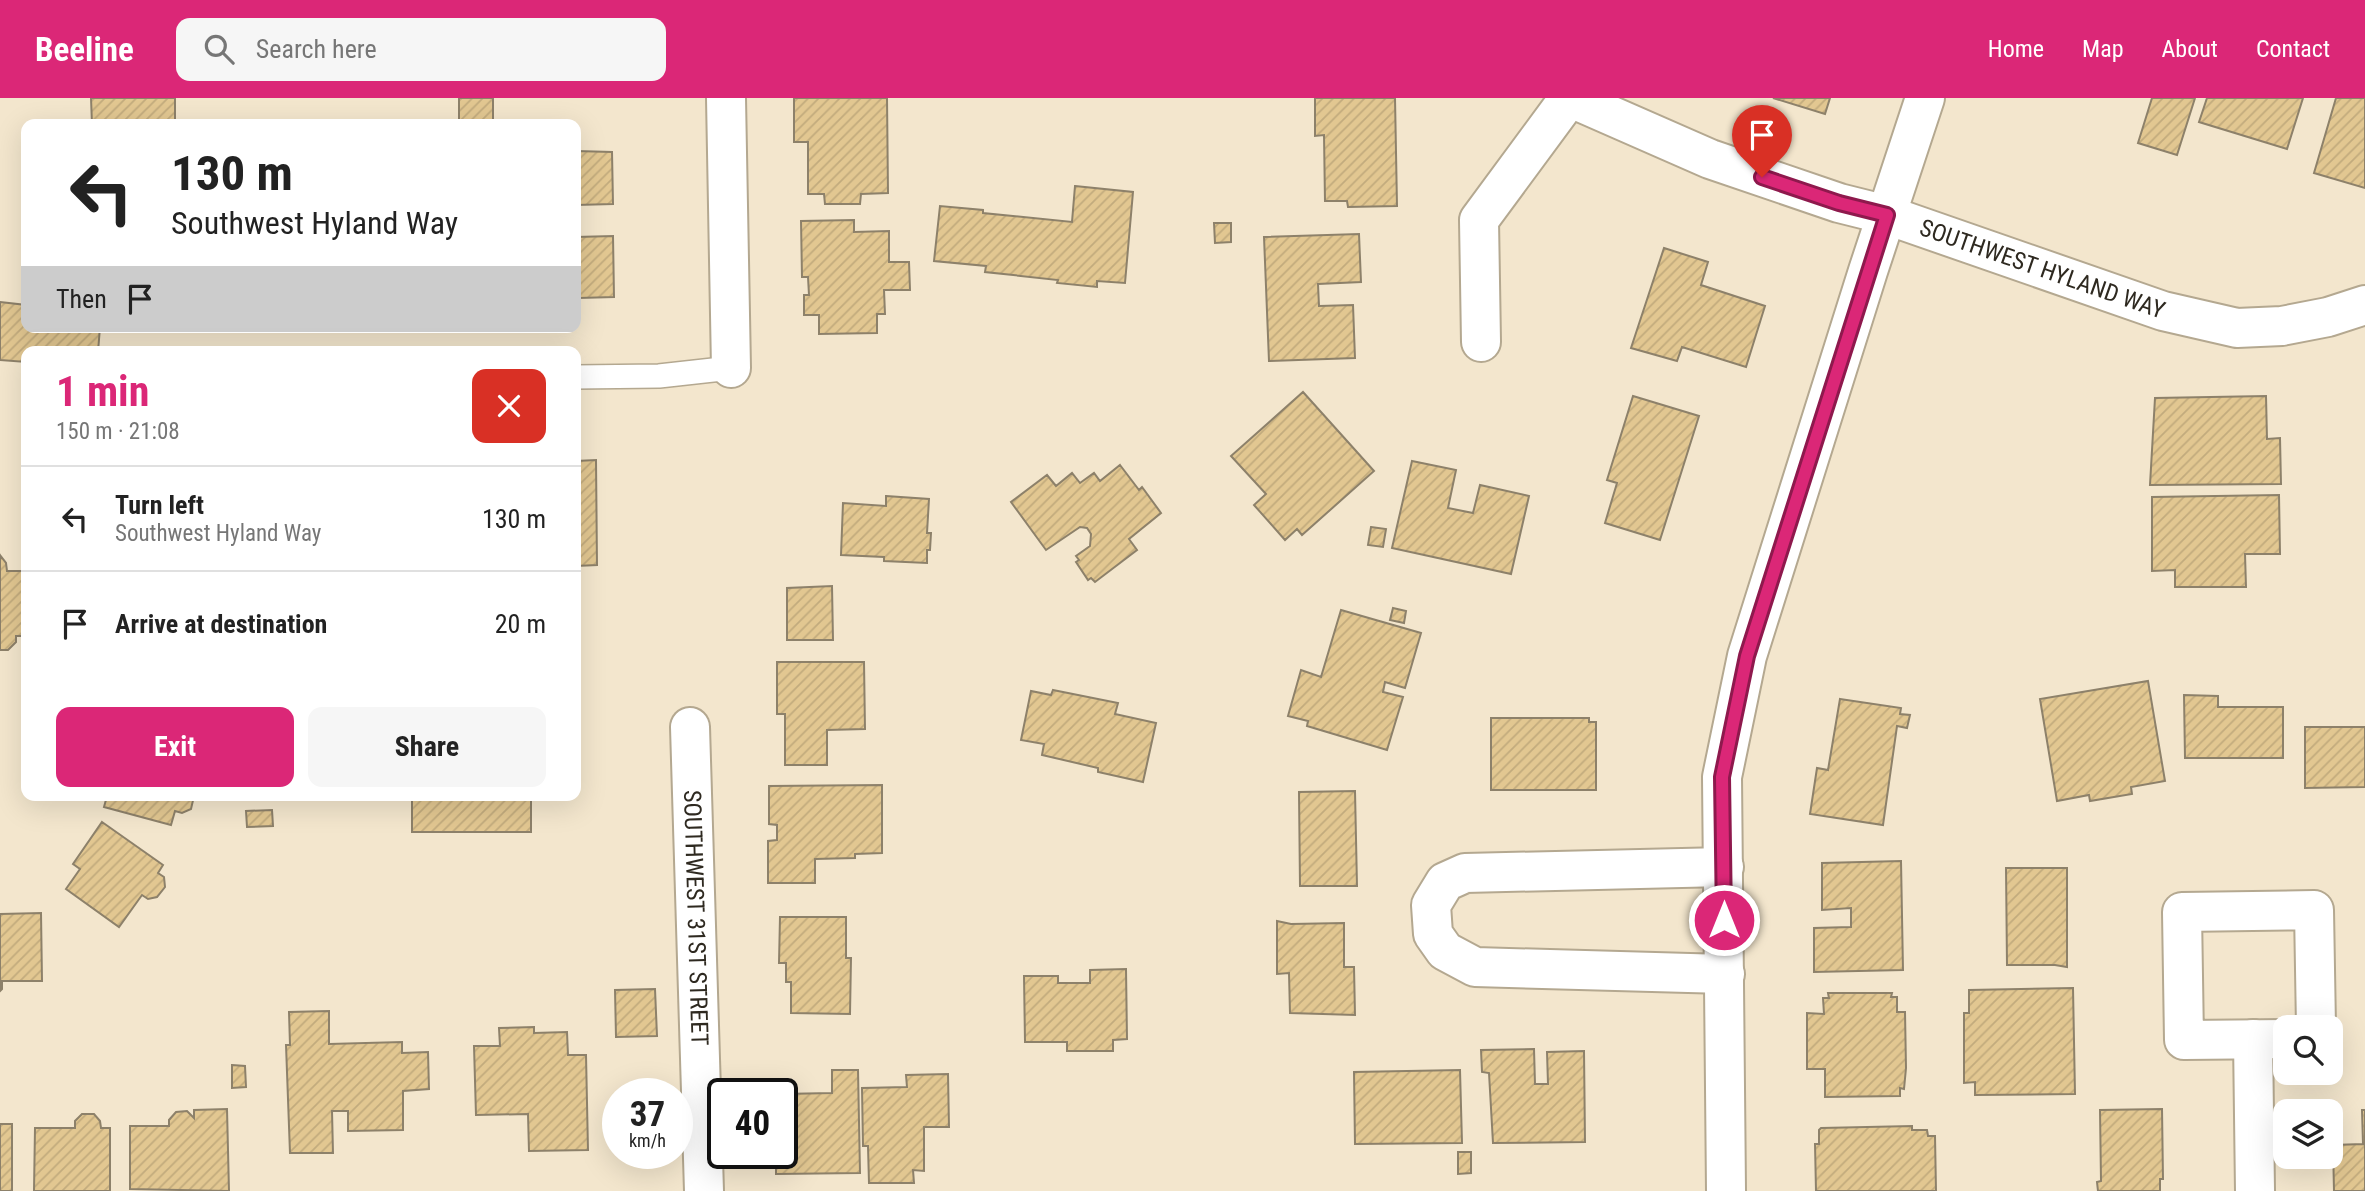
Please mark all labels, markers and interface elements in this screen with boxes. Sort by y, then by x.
search box [176,18,666,81]
text: Beeline [35,30,134,69]
icon: search [200,30,238,68]
text: Search here [256,34,377,64]
text: Home [1988,35,2044,63]
text: Map [2082,35,2124,63]
text: About [2162,35,2218,63]
text: Contact [2256,35,2330,63]
pin [1732,105,1792,177]
icon: arrive [1743,116,1781,154]
text: 130 m [171,145,293,202]
icon: left [56,147,147,238]
text: Southwest Hyland Way [171,204,458,242]
street label: SOUTHWEST HYLAND WAY [1916,213,2169,325]
icon: arrive [121,280,159,318]
text: Then [56,284,107,314]
text: 1 min [56,367,149,416]
button: close [472,369,546,443]
text: 150 m · 21:08 [56,418,180,445]
text: Turn left [115,490,204,520]
icon: left [56,500,94,538]
text: 130 m [482,504,546,534]
text: Southwest Hyland Way [115,520,321,547]
icon: arrive [56,605,94,643]
text: Arrive at destination [115,609,327,639]
text: 20 m [495,609,546,639]
button: Exit [56,707,294,787]
button: Share [308,707,546,787]
street label: SOUTHWEST 31ST STREET [678,790,714,1046]
position arrow [1687,883,1761,957]
map controls [2273,1015,2343,1169]
button: search [2273,1015,2343,1085]
speed limit sign: 40 [707,1078,798,1169]
text: 37 [630,1094,665,1135]
button: layers [2273,1099,2343,1169]
text: km/h [629,1130,666,1151]

